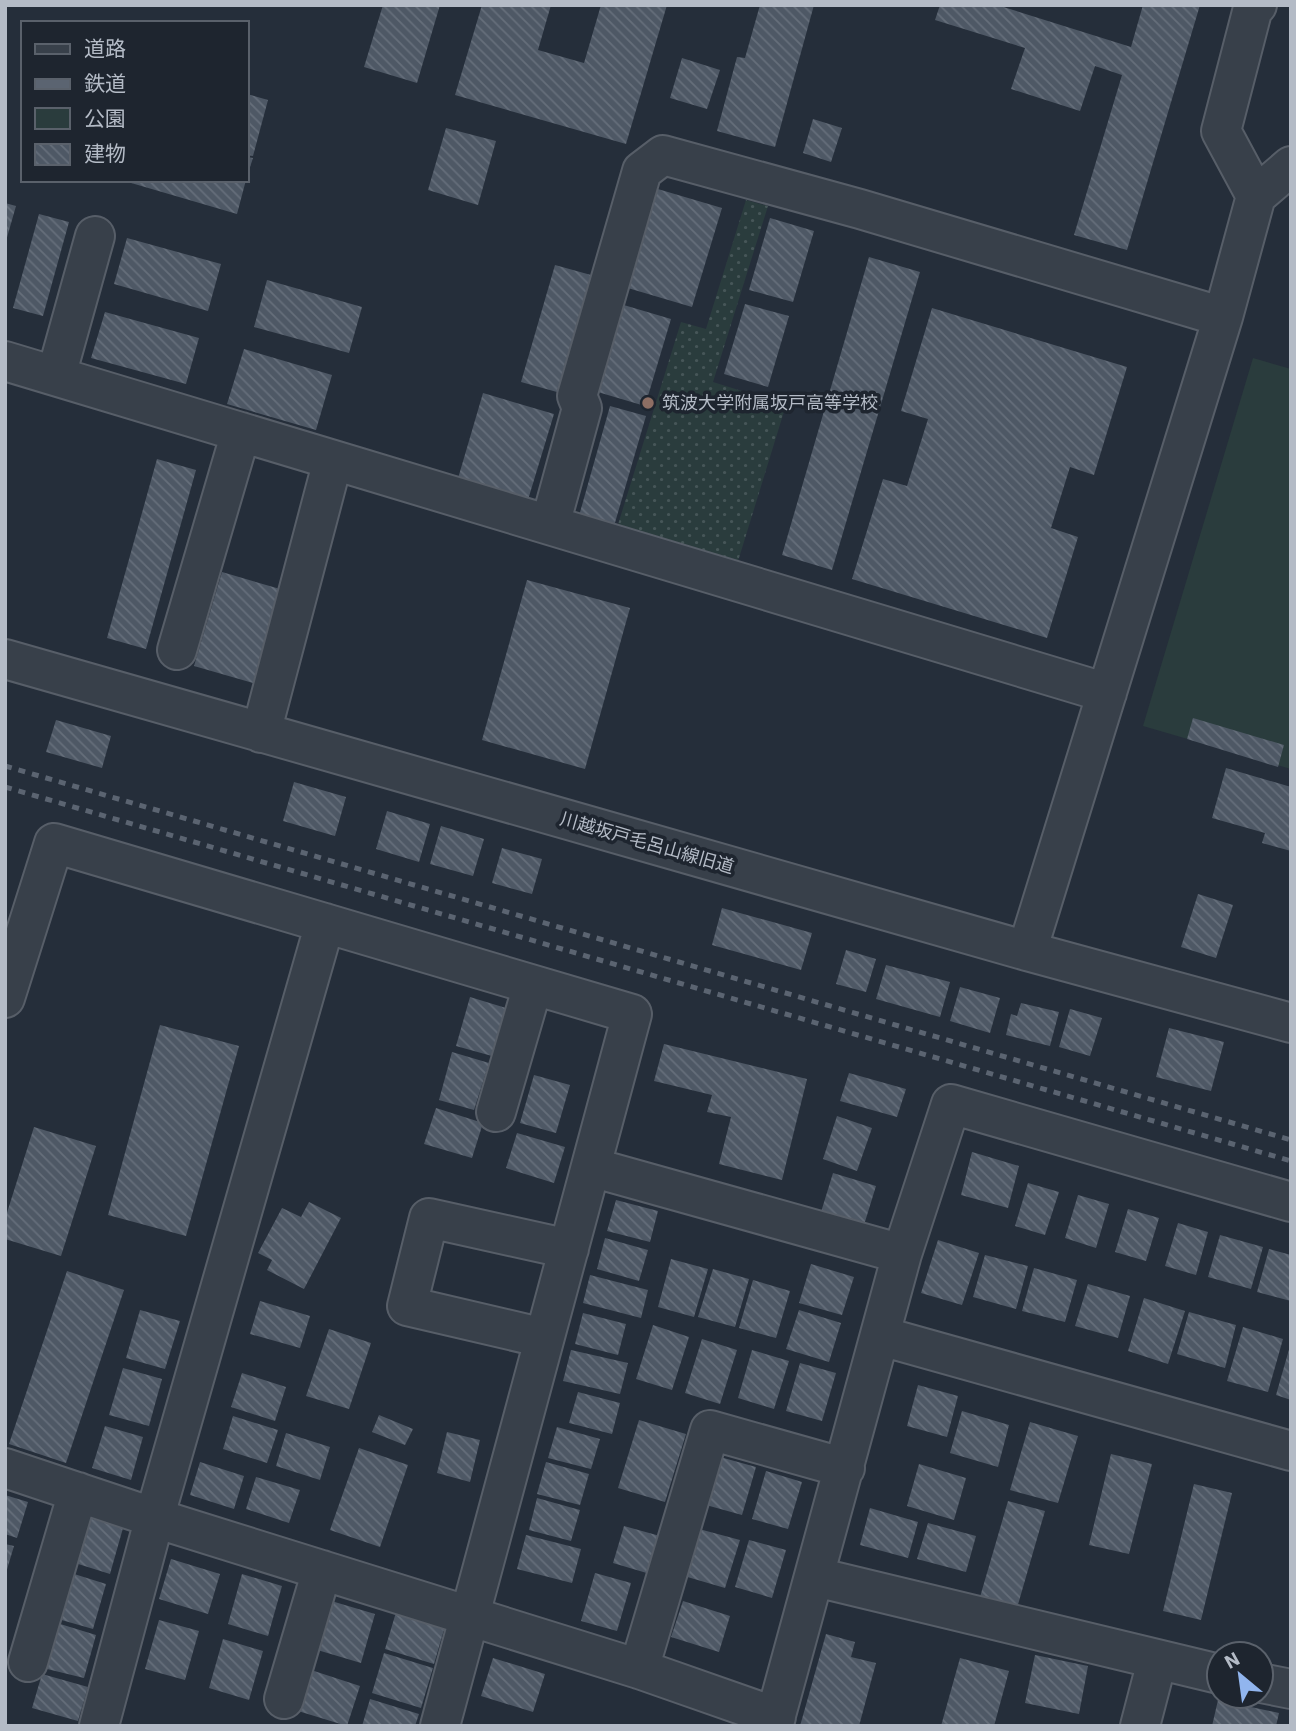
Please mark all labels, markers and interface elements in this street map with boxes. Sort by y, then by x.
legend [21,21,248,182]
text: 道路 [84,34,126,62]
text: 鉄道 [84,69,126,97]
text: 公園 [84,104,126,132]
text: 建物 [84,139,126,167]
place label: 筑波大学附属坂戸高等学校 [662,391,878,414]
marker: 筑波大学附属坂戸高等学校 [640,395,656,411]
street label: 川越坂戸毛呂山線旧道 [557,807,737,878]
north arrow [1205,1640,1275,1710]
text: N [1220,1646,1244,1674]

